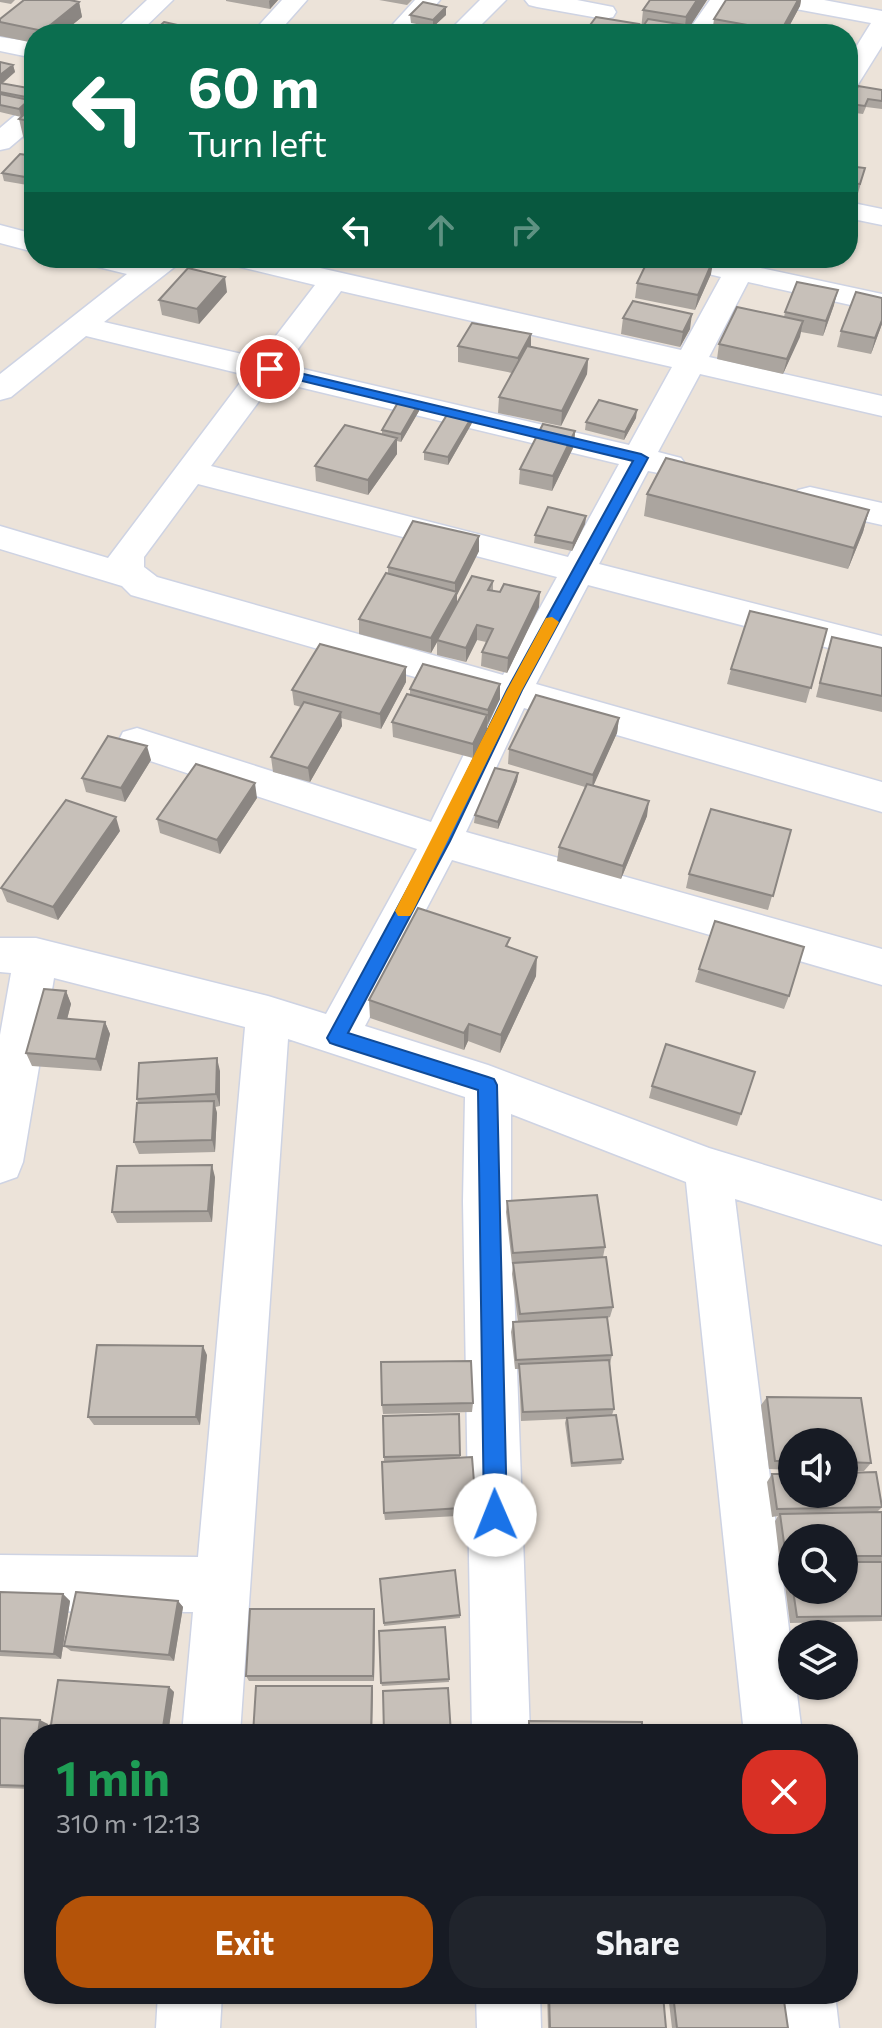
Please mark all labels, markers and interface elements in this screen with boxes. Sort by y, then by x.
text: 60 m [188,51,319,120]
icon: left [56,56,160,160]
text: Turn left [188,120,327,164]
icon: left [335,208,379,252]
icon: ahead [419,208,463,252]
icon: right [503,208,547,252]
pin [236,335,304,403]
icon: arrive [248,347,292,391]
map controls [778,1428,858,1700]
button: sound [778,1428,858,1508]
position arrow [453,1473,537,1557]
button: search [778,1524,858,1604]
button: layers [778,1620,858,1700]
text: 1 min [56,1747,170,1806]
button: close [742,1750,826,1834]
text: 310 m · 12:13 [56,1807,200,1838]
button: Exit [56,1896,433,1988]
button: Share [449,1896,826,1988]

